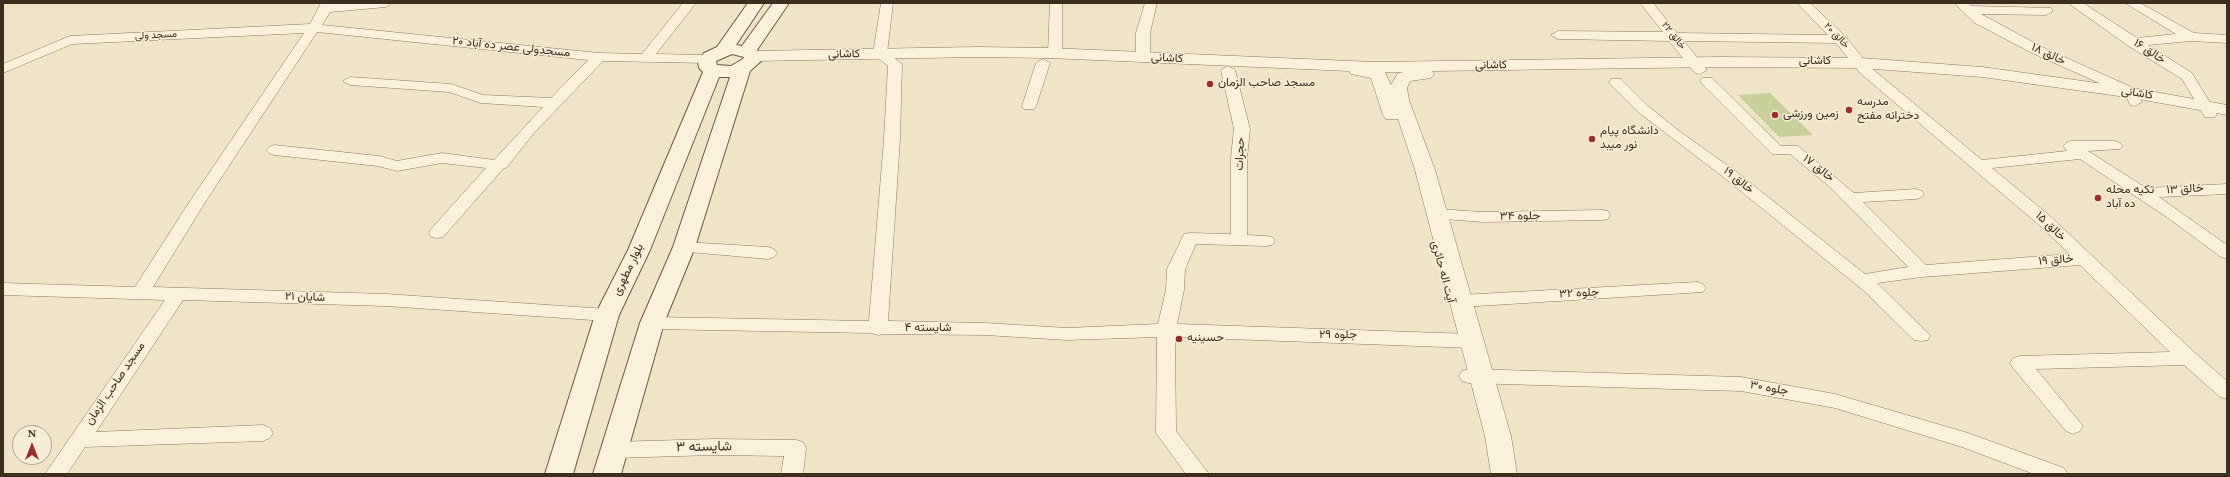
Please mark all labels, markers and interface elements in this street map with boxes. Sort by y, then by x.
street label: خالق ۲۲ [1658,20,1688,52]
street label: خالق ۲۰ [1821,21,1851,51]
street label: مسجد ولی [135,29,177,43]
street label: مسجدولی عصر ده آباد ۲۰ [451,35,571,61]
street label: خالق ۱۶ [2130,36,2168,68]
street label: خالق ۱۸ [2028,41,2068,69]
street label: کاشانی [828,48,860,62]
street label: کاشانی [1151,51,1183,67]
street label: کاشانی [1799,55,1831,69]
street label: کاشانی [1475,59,1507,73]
place label: مسجد صاحب الزمان [1218,77,1315,91]
marker: مسجد صاحب الزمان [1205,79,1215,89]
street label: کاشانی [2120,84,2154,104]
place label: مدرسه دخترانه مفتح [1857,96,1919,124]
marker: مدرسه دخترانه مفتح [1844,105,1854,115]
place label: زمین ورزشی [1783,108,1839,122]
marker: زمین ورزشی [1770,110,1780,120]
place label: دانشگاه پیام نور میبد [1600,125,1659,153]
marker: دانشگاه پیام نور میبد [1587,134,1597,144]
street label: حجرات [1233,137,1249,171]
street label: خالق ۱۷ [1799,152,1837,186]
street label: خالق ۱۹ [1720,165,1756,197]
street label: خالق ۱۳ [2166,182,2204,198]
place label: تکیه محله ده آباد [2106,184,2154,212]
marker: تکیه محله ده آباد [2093,193,2103,203]
street label: جلوه ۳۴ [1500,209,1540,225]
street label: خالق ۱۵ [2032,209,2068,245]
street label: آیت اله حائری [1427,239,1457,305]
street label: بلوار مطهری [610,242,648,298]
street label: خالق ۱۹ [2038,252,2074,270]
street label: جلوه ۳۲ [1559,286,1599,302]
street label: شایان ۲۱ [285,290,325,306]
street label: شایسته ۴ [904,322,952,336]
street label: جلوه ۲۹ [1319,329,1357,343]
place label: حسینیه [1187,332,1224,346]
marker: حسینیه [1174,334,1184,344]
street label: مسجد صاحب الزمان [83,340,149,428]
street label: جلوه ۳۰ [1749,379,1789,399]
north arrow [12,425,52,465]
text: N [28,425,36,442]
street label: شایسته ۳ [676,439,732,457]

